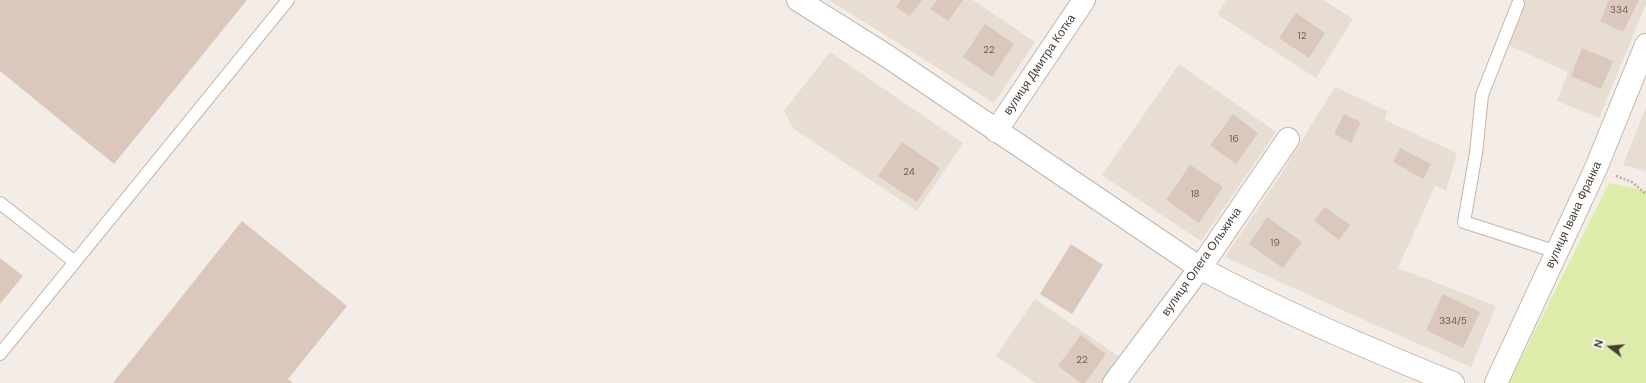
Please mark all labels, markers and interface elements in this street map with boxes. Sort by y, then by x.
house number: 334 [1610,4,1628,16]
street label: вулиця Дмитра Котка [1001,12,1079,118]
house number: 12 [1298,30,1306,42]
house number: 22 [983,44,995,56]
house number: 16 [1229,133,1239,145]
street label: вулиця Івана Франка [1543,159,1605,271]
house number: 24 [903,166,915,178]
house number: 18 [1190,188,1200,200]
street label: вулиця Олега Ольжича [1159,205,1245,319]
house number: 19 [1270,237,1280,249]
house number: 334/5 [1439,315,1467,327]
north arrow [1590,327,1630,367]
text: N [1591,338,1606,349]
house number: 22 [1076,354,1088,366]

